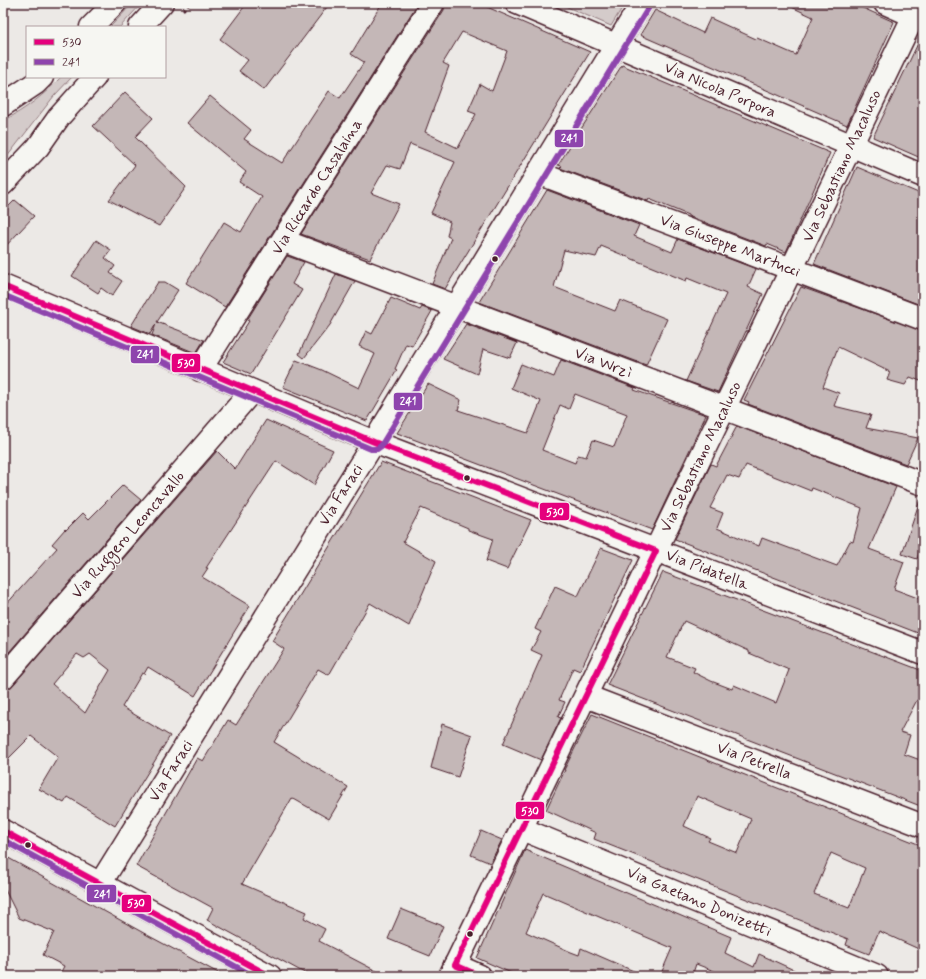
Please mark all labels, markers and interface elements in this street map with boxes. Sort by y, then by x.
legend [26,26,166,78]
text: 530 [62,35,82,51]
text: 241 [62,55,80,71]
street label: Via Nicola Porpora [661,57,779,123]
street label: Via Sebastiano Macaluso [798,86,887,245]
street label: Via Riccardo Casalaina [267,115,367,259]
line badge: 241 [554,129,584,148]
text: 241 [561,132,577,146]
street label: Via Giuseppe Martucci [657,210,804,283]
unlabelled marker [490,254,500,264]
street label: Via Wrzì [571,342,635,384]
line badge: 241 [130,345,160,364]
text: 241 [137,348,153,362]
line badge: 530 [171,353,201,373]
text: 530 [177,357,195,371]
street label: Via Sebastiano Macaluso [655,378,747,536]
line badge: 241 [393,392,423,411]
text: 241 [400,395,416,409]
street label: Via Faraci [314,460,368,530]
street label: Via Ruggero Leoncavallo [67,467,190,604]
unlabelled marker [462,473,472,483]
line badge: 530 [539,502,570,521]
text: 530 [546,506,564,520]
street label: Via Pidatella [663,545,752,596]
street label: Via Faraci [144,736,198,806]
street label: Via Petrella [714,737,794,785]
line badge: 530 [515,801,545,820]
text: 530 [521,805,539,819]
unlabelled marker [23,840,33,850]
street label: Via Gaetano Donizetti [623,862,775,942]
line badge: 241 [86,884,117,903]
text: 241 [94,888,110,902]
line badge: 530 [121,894,152,913]
text: 530 [127,897,145,911]
unlabelled marker [465,929,475,939]

